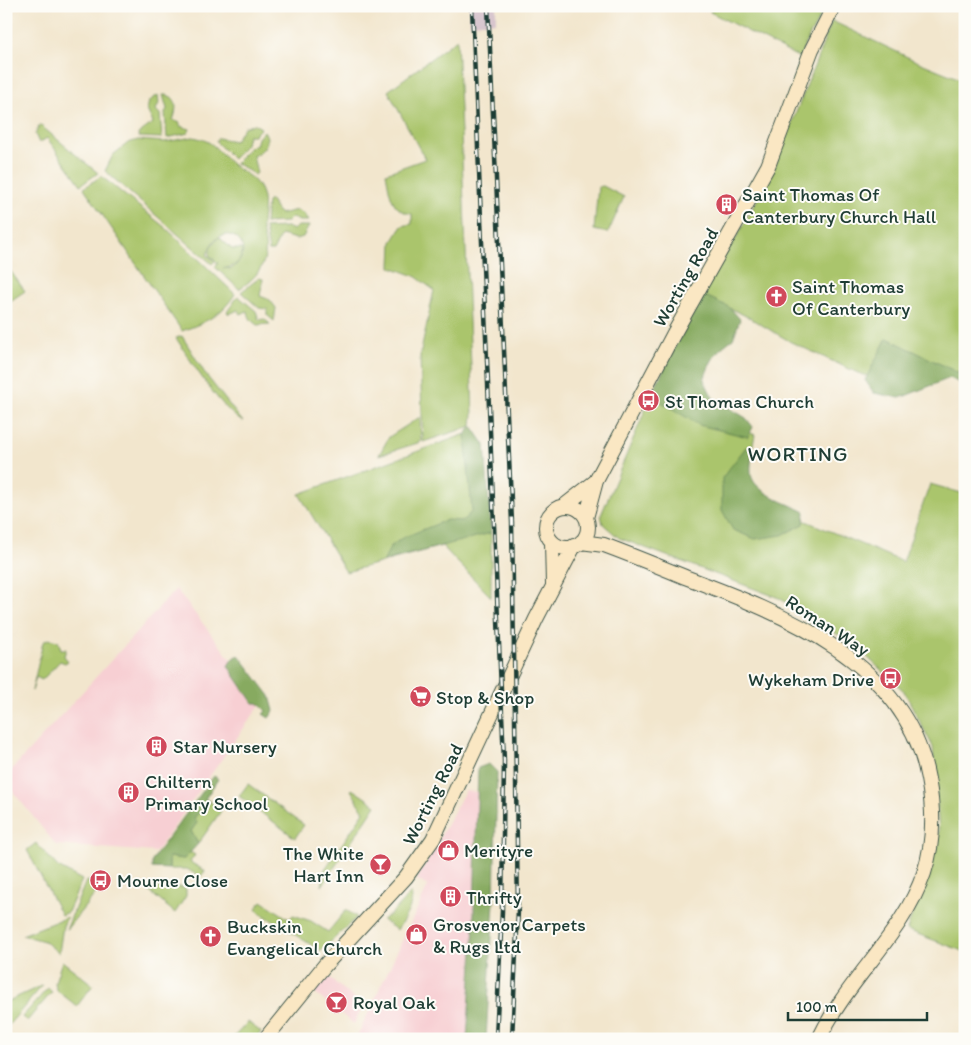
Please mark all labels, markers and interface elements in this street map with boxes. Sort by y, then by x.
place label: Saint Thomas Of Canterbury Church Hall [742,183,937,228]
building icon: Saint Thomas Of Canterbury Church Hall [714,193,738,217]
street label: Worting Road [648,224,723,331]
place label: Saint Thomas Of Canterbury [792,275,910,320]
church icon: Saint Thomas Of Canterbury [764,285,788,309]
bus stop icon: St Thomas Church [637,389,661,413]
place label: St Thomas Church [665,390,814,413]
district label: WORTING [747,441,849,466]
street label: Roman Way [781,590,874,661]
bus stop icon: Wykeham Drive [878,667,902,691]
place label: Wykeham Drive [748,668,874,691]
supermarket icon: Stop & Shop [408,685,432,709]
place label: Stop & Shop [436,686,534,709]
building icon: Star Nursery [145,734,169,758]
place label: Star Nursery [173,735,277,758]
street label: Worting Road [397,740,468,849]
place label: Chiltern Primary School [145,770,268,815]
building icon: Chiltern Primary School [117,780,141,804]
shop icon: Merityre [436,838,460,862]
place label: Merityre [464,839,533,862]
place label: The White Hart Inn [283,842,364,887]
bar icon: The White Hart Inn [368,852,392,876]
bus stop icon: Mourne Close [89,868,113,892]
place label: Mourne Close [117,869,228,892]
building icon: Thrifty [438,885,462,909]
place label: Thrifty [466,886,522,909]
place label: Grosvenor Carpets & Rugs Ltd [433,913,586,958]
place label: Buckskin Evangelical Church [227,915,383,960]
shop icon: Grosvenor Carpets & Rugs Ltd [405,923,429,947]
church icon: Buckskin Evangelical Church [199,925,223,949]
bar icon: Royal Oak [325,990,349,1014]
scale bar [788,990,927,1022]
place label: Royal Oak [353,991,436,1014]
text: 100 m [796,998,838,1016]

